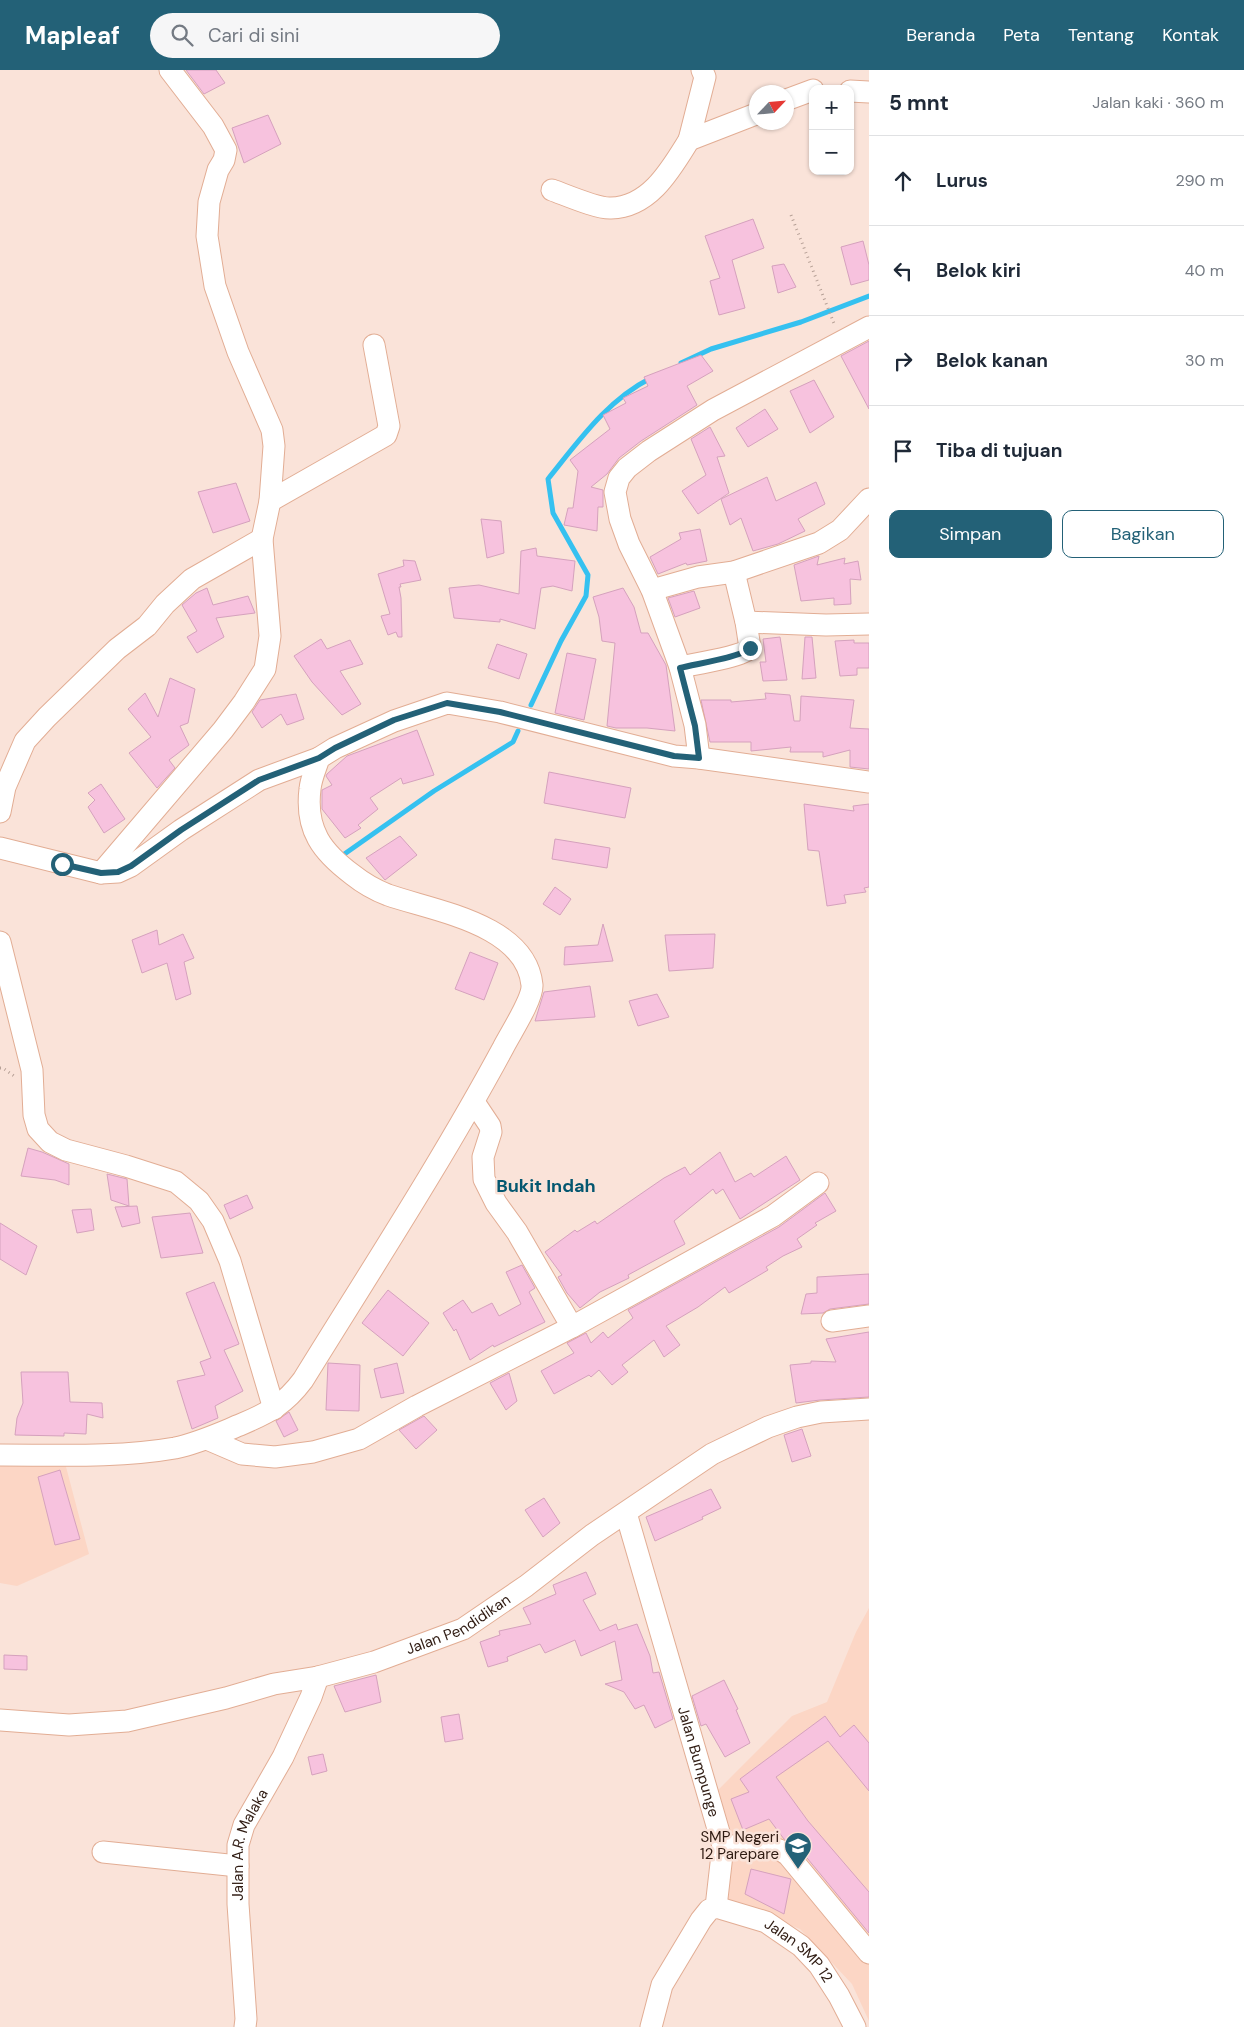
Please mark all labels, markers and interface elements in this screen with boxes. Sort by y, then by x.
search box [150,13,500,58]
text: Mapleaf [25,20,120,51]
icon: search [168,21,196,49]
text: Cari di sini [208,23,300,48]
text: Beranda [906,23,975,47]
text: Peta [1003,23,1040,47]
text: Tentang [1068,23,1134,47]
text: Kontak [1162,23,1219,47]
north arrow [749,85,794,130]
map controls [809,85,854,175]
button: + [809,85,854,130]
text: 5 mnt [889,89,949,117]
text: Jalan kaki · 360 m [1092,92,1224,113]
button: − [809,130,854,175]
icon: ahead [889,167,917,195]
text: Lurus [936,168,988,193]
text: 290 m [1175,170,1224,191]
icon: left [889,257,917,285]
text: Belok kiri [936,258,1021,283]
text: 40 m [1185,260,1224,281]
icon: right [889,347,917,375]
text: Belok kanan [936,348,1048,373]
text: 30 m [1185,350,1224,371]
icon: arrive [889,437,917,465]
text: Tiba di tujuan [936,438,1062,463]
button: Simpan [889,510,1052,558]
button: Bagikan [1062,510,1224,558]
route end [739,637,762,660]
route start [51,853,74,876]
district label: Bukit Indah [496,1174,596,1198]
street label: Jalan Pendidikan [403,1590,514,1659]
street label: Jalan Bumpunge [673,1704,724,1819]
street label: Jalan A.R. Malaka [228,1785,273,1901]
place label: SMP Negeri 12 Parepare [700,1827,779,1864]
school or university icon: SMP Negeri 12 Parepare [783,1831,813,1870]
street label: Jalan SMP 12 [761,1914,838,1986]

